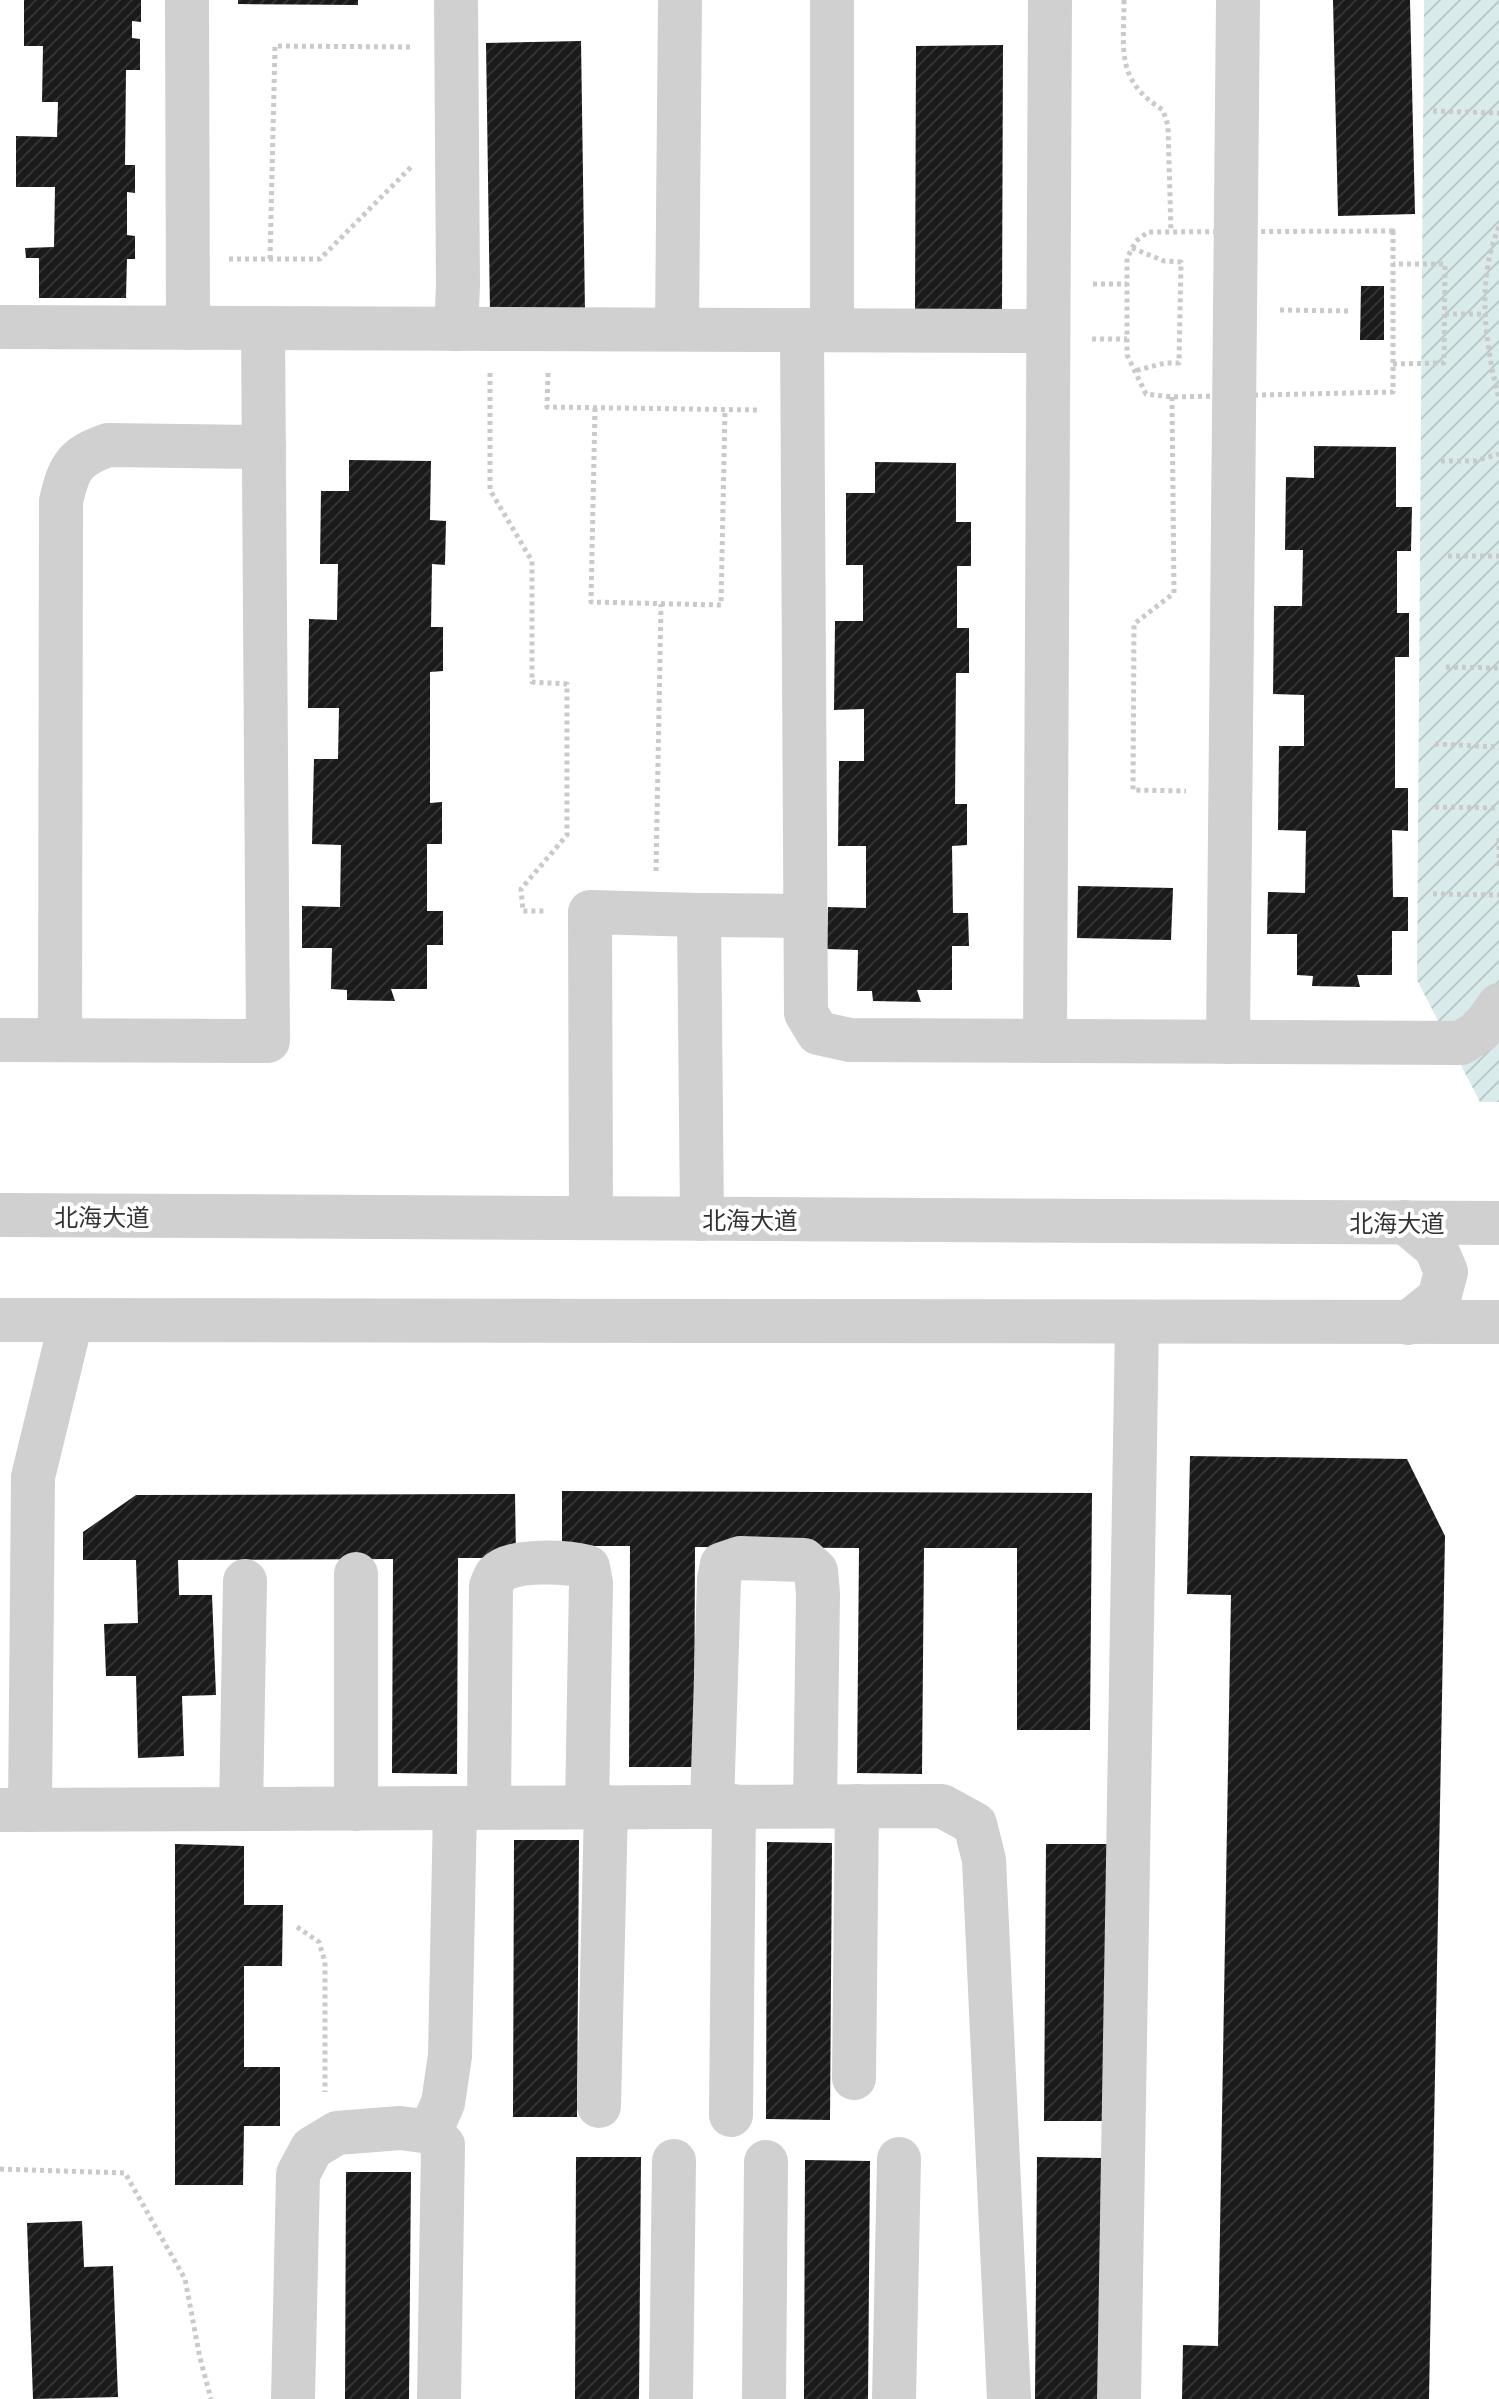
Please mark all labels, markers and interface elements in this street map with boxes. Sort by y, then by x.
street label: 北海大道 [54,1202,150,1231]
street label: 北海大道 [702,1205,798,1234]
street label: 北海大道 [1349,1208,1445,1237]

